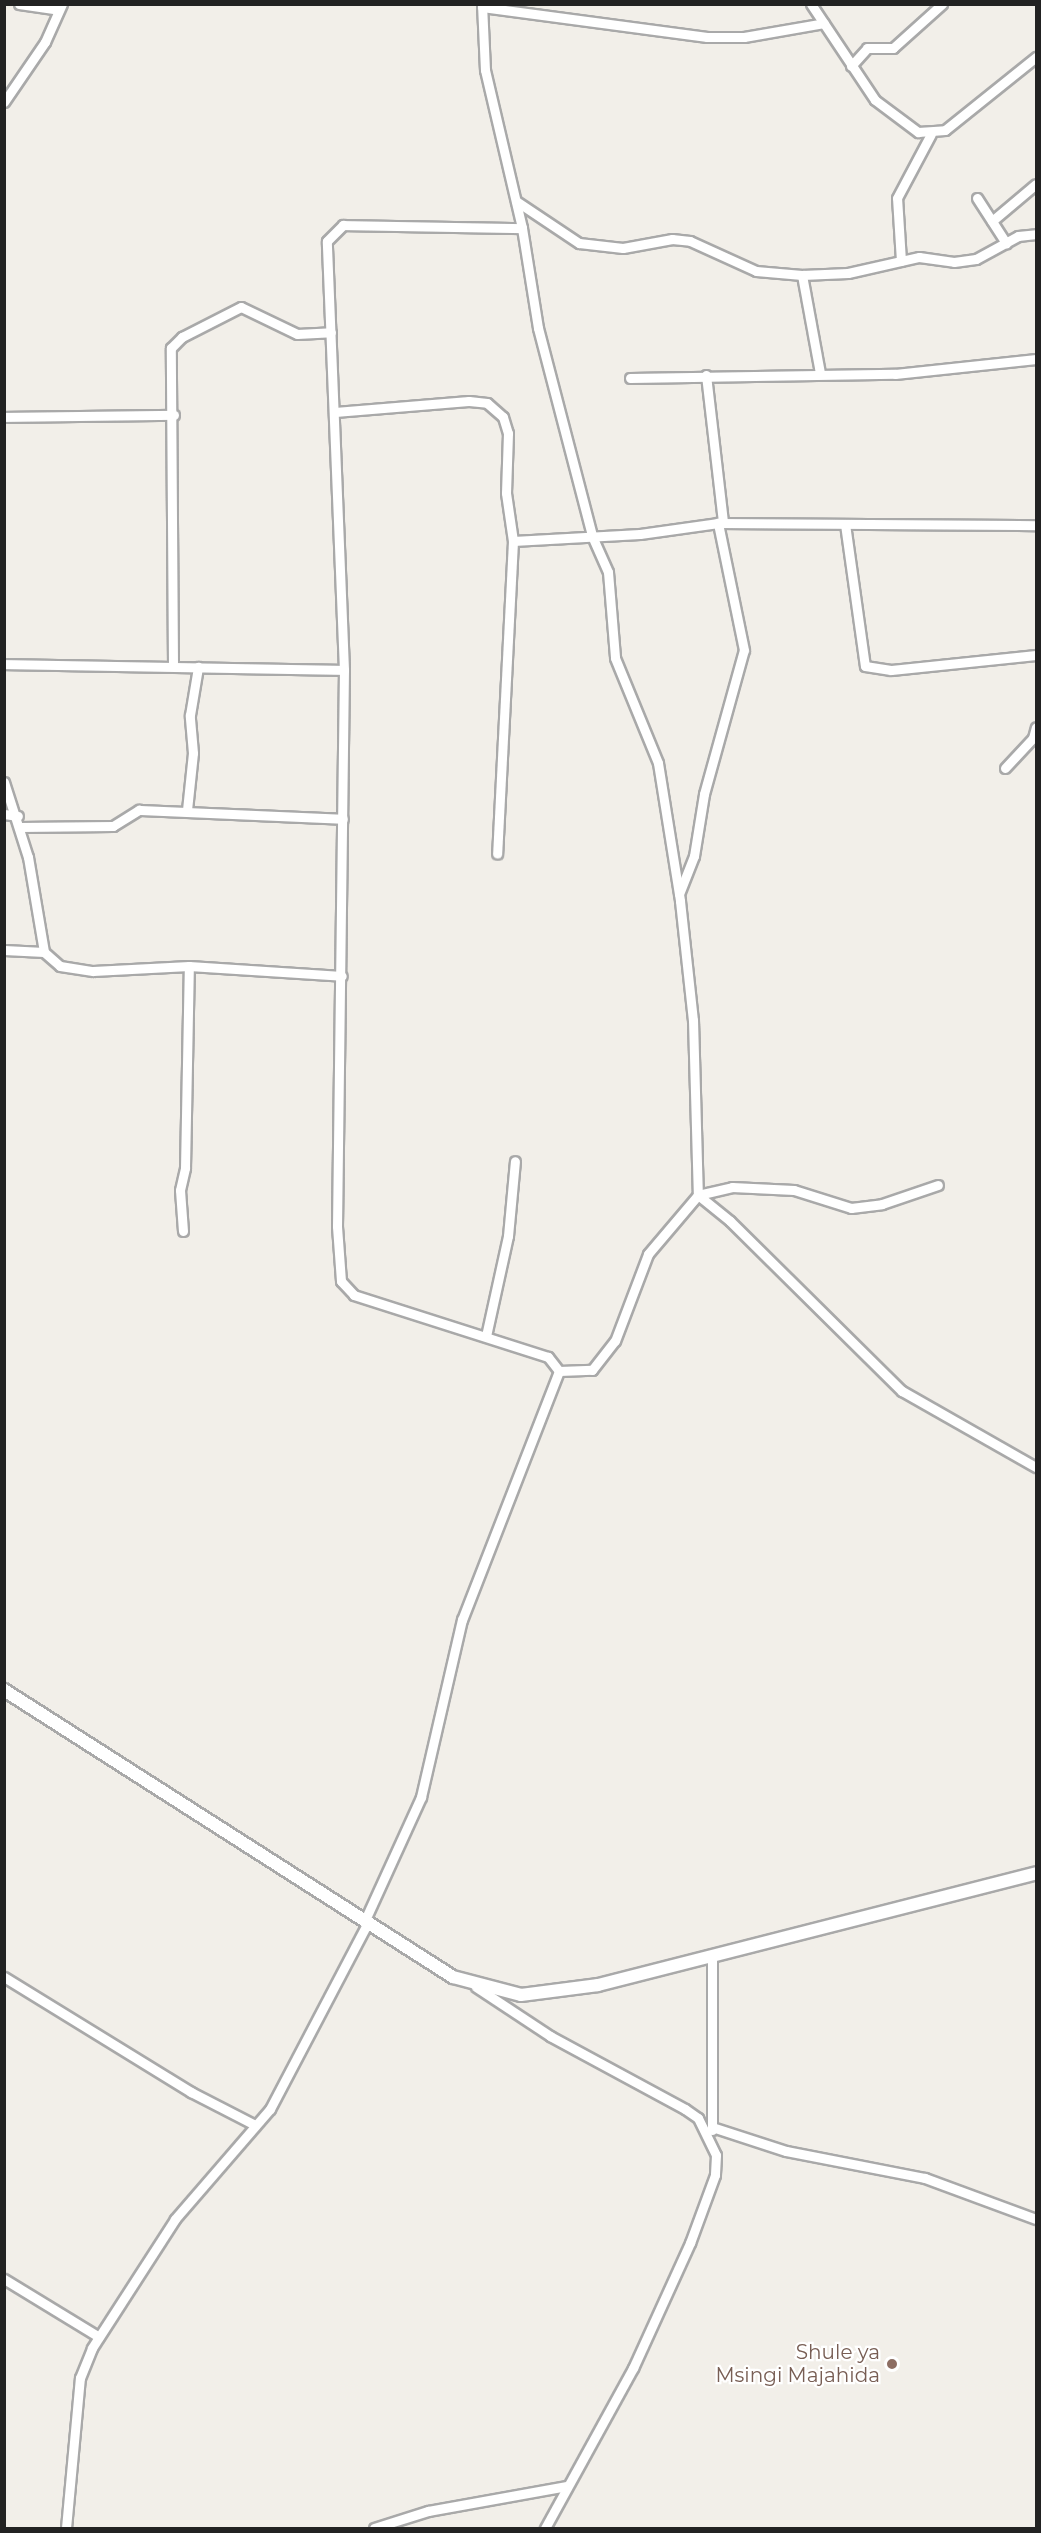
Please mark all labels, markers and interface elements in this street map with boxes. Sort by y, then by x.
place label: Shule ya Msingi Majahida [715,2340,880,2387]
marker: Shule ya Msingi Majahida [885,2357,899,2371]

